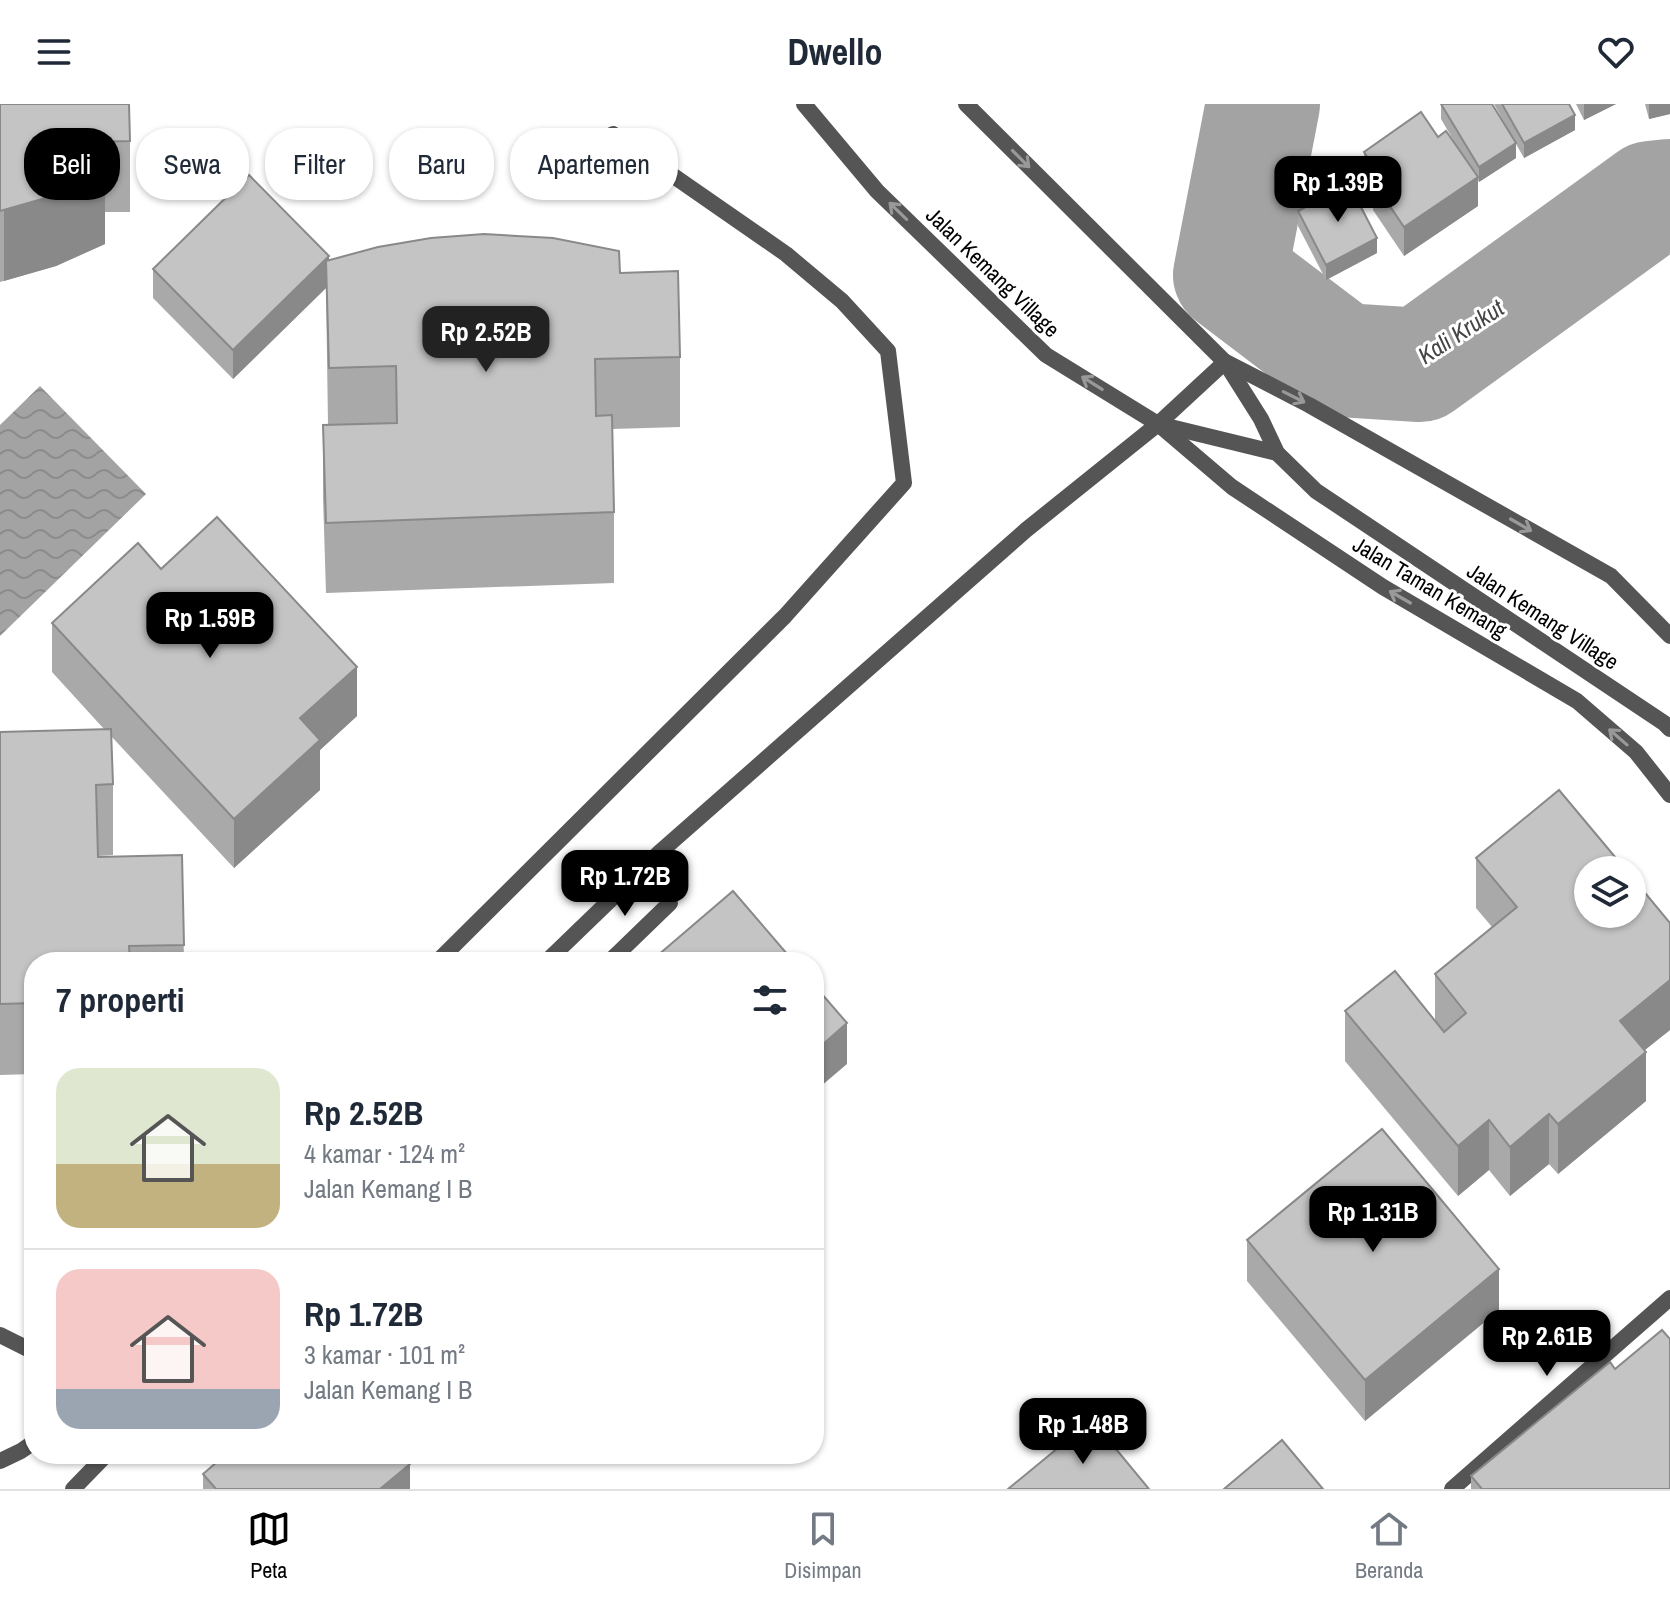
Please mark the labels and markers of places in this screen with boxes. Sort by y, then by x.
pin: Rp 1.39B [1255,156,1421,224]
pin: Rp 2.52B [403,306,569,374]
pin: Rp 1.59B [127,592,293,660]
pin: Rp 1.72B [542,850,708,918]
pin: Rp 1.31B [1290,1186,1456,1254]
pin: Rp 2.61B [1464,1310,1630,1378]
pin: Rp 1.48B [1000,1398,1166,1466]

